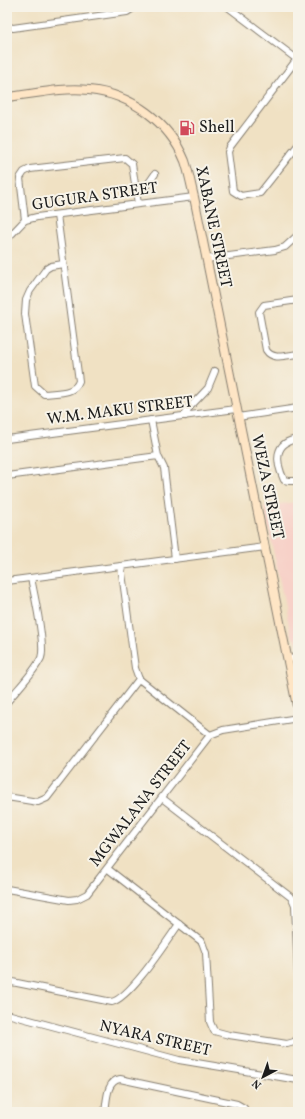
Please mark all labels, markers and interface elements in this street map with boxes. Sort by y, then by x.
place label: Shell [199,117,235,139]
fuel station icon: Shell [178,119,196,137]
street label: XABANE STREET [189,164,237,290]
street label: GUGURA STREET [31,177,159,217]
street label: W.M. MAKU STREET [46,391,194,431]
street label: WEZA STREET [245,433,289,541]
street label: MGWALANA STREET [85,736,197,872]
street label: NYARA STREET [97,1015,213,1063]
north arrow [243,1057,283,1097]
text: N [249,1075,265,1092]

